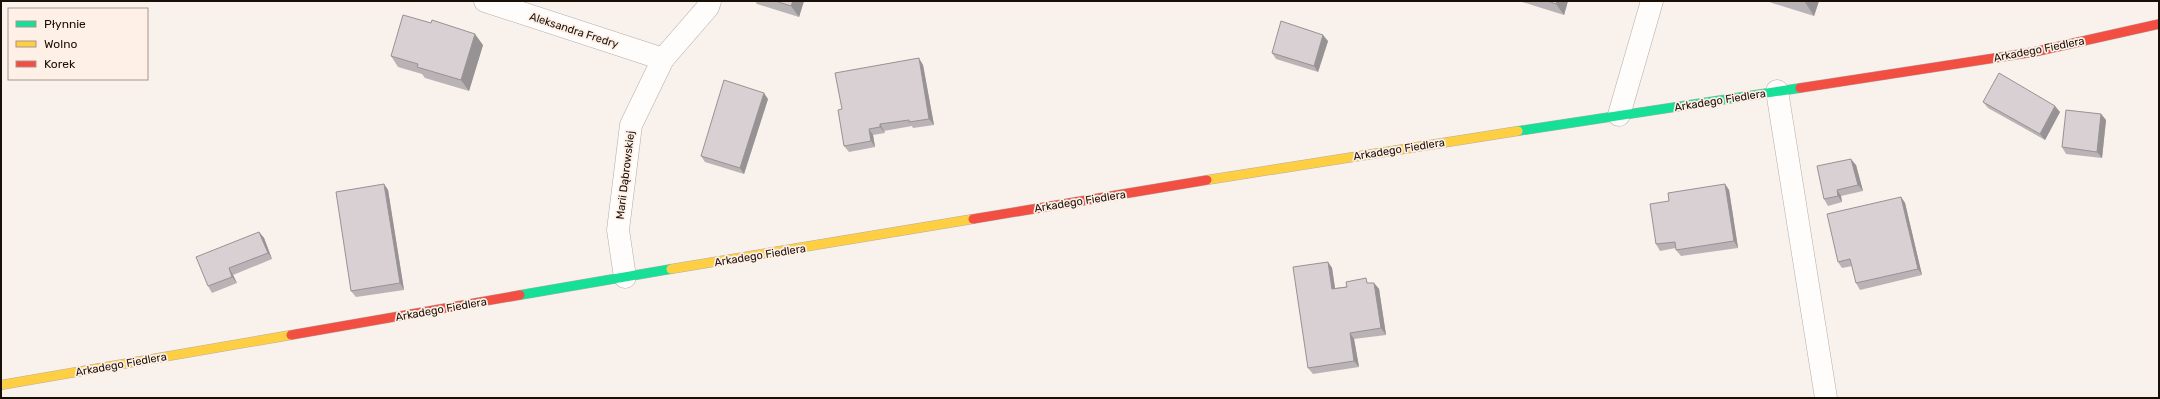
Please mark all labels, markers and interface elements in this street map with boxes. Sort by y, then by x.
legend [8,8,148,80]
street label: Aleksandra Fredry [528,10,620,51]
text: Płynnie [44,17,86,31]
street label: Arkadego Fiedlera [1993,34,2086,65]
text: Wolno [44,37,77,51]
text: Korek [44,57,76,71]
street label: Arkadego Fiedlera [1673,87,1767,114]
street label: Marii Dąbrowskiej [614,130,637,220]
street label: Arkadego Fiedlera [1352,136,1446,163]
street label: Arkadego Fiedlera [1033,188,1127,215]
street label: Arkadego Fiedlera [713,242,807,269]
street label: Arkadego Fiedlera [395,295,488,324]
street label: Arkadego Fiedlera [75,350,168,379]

